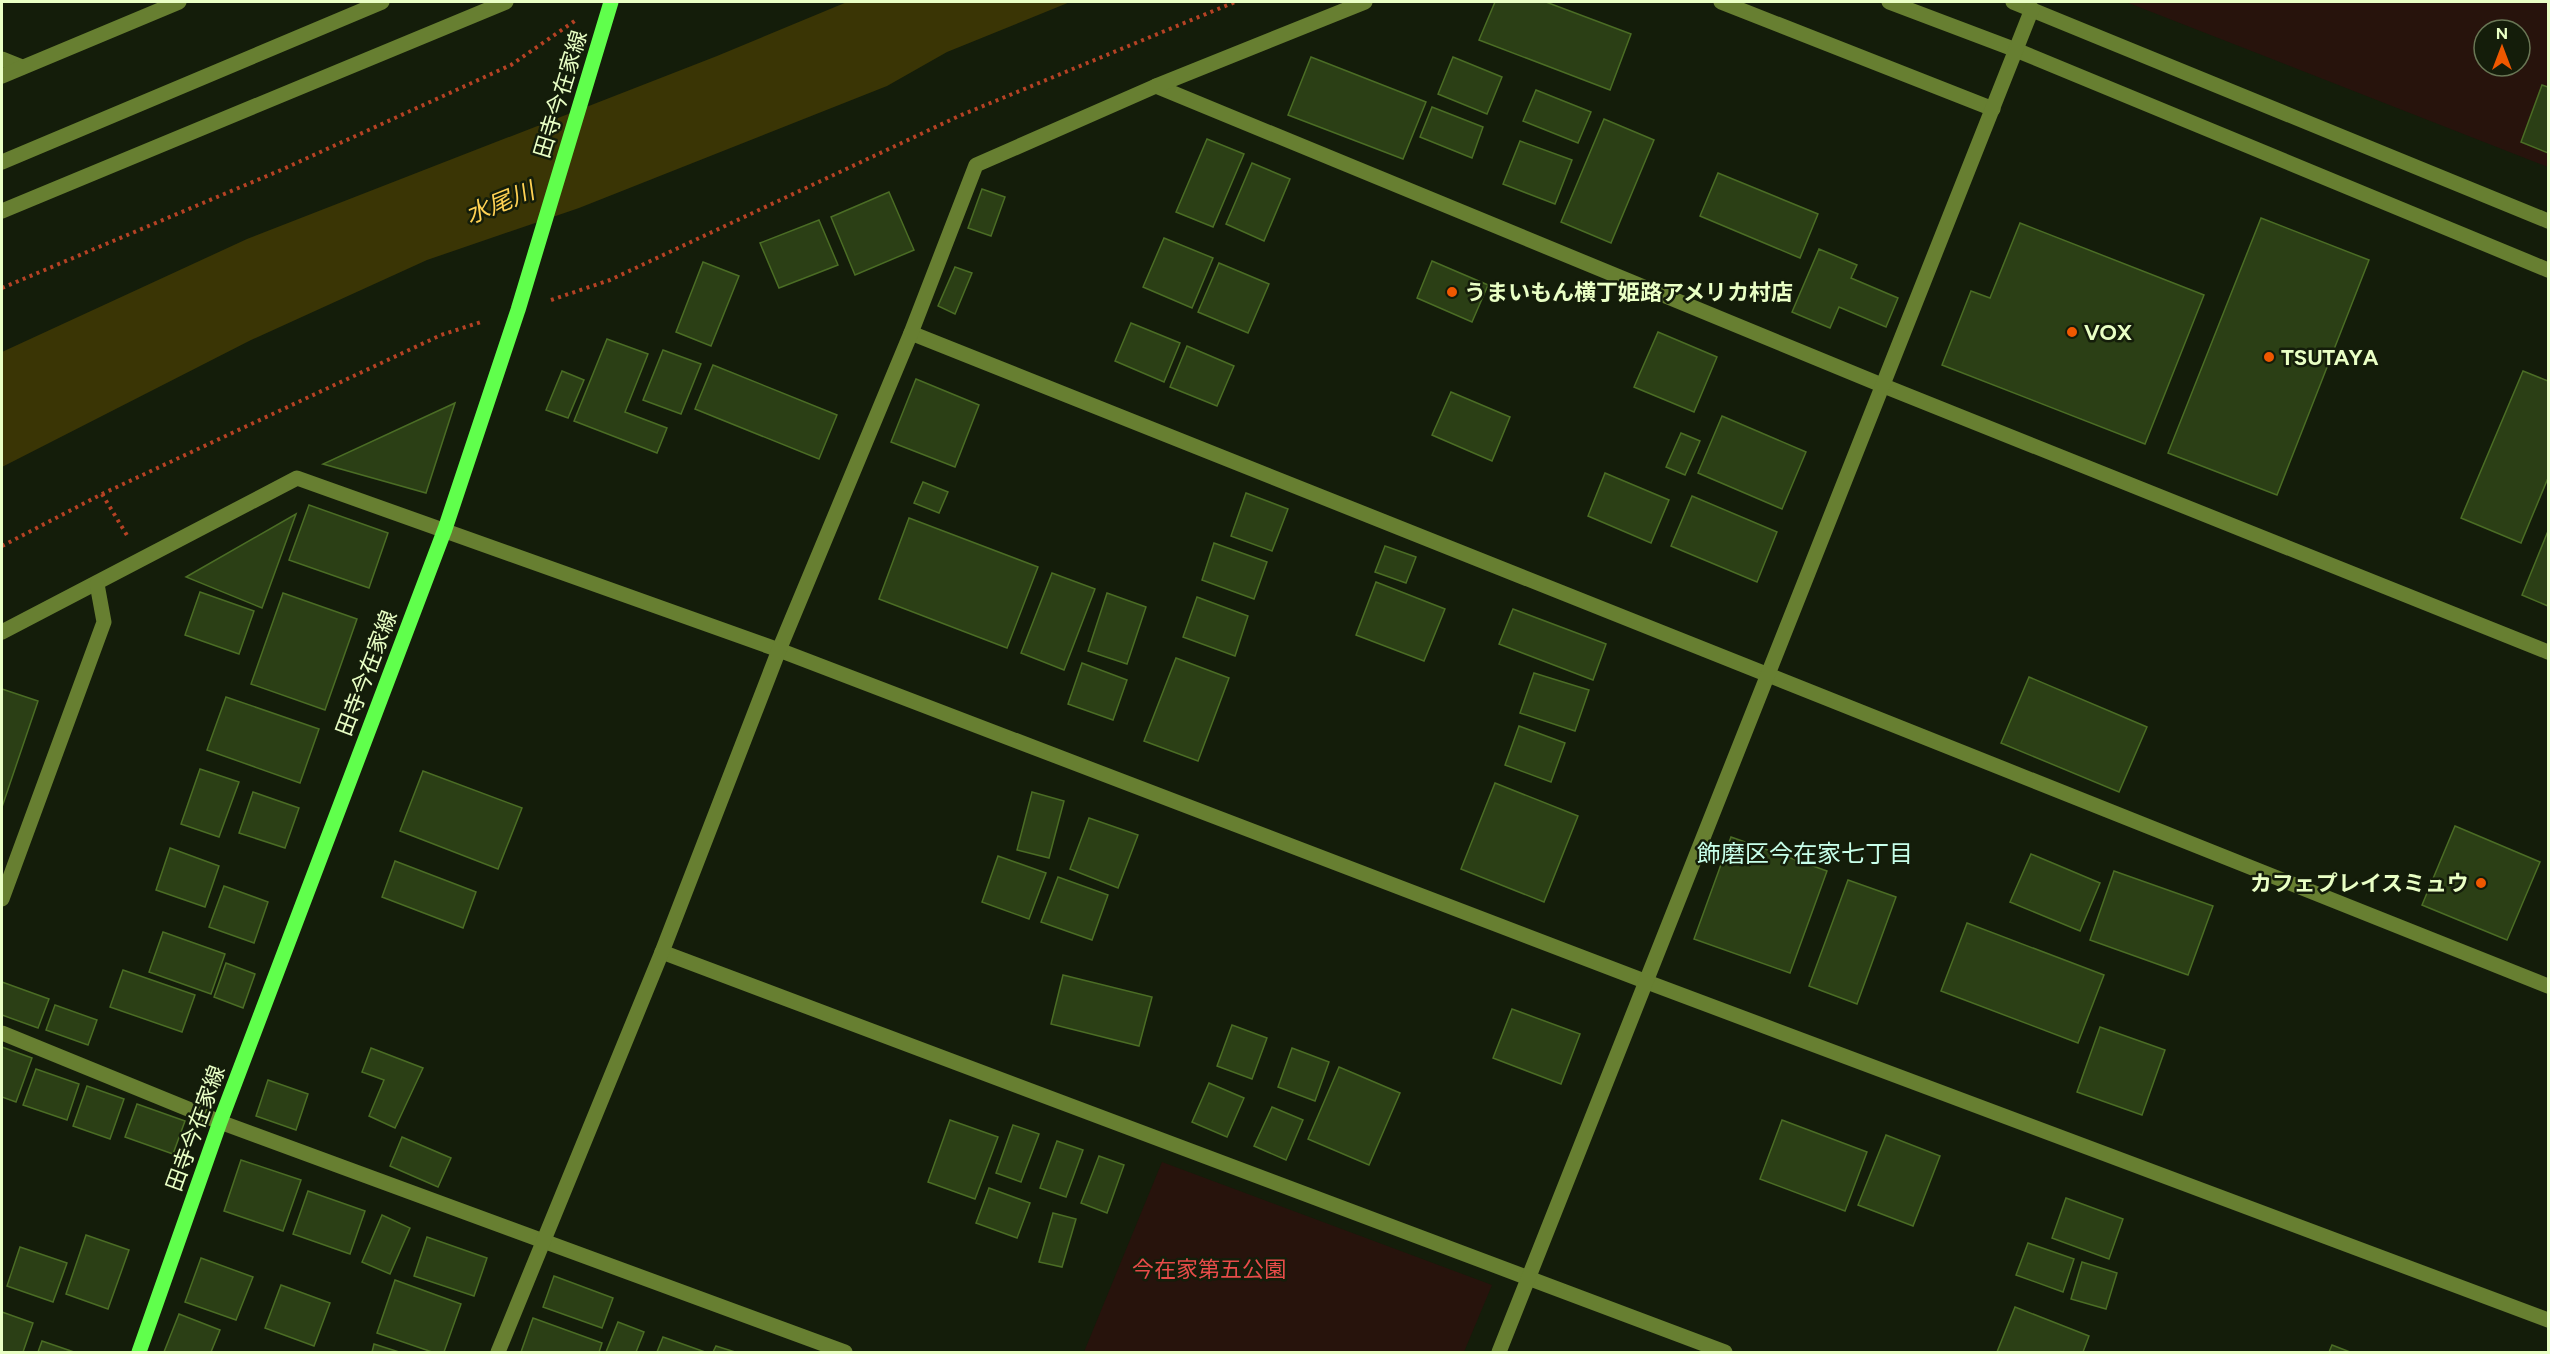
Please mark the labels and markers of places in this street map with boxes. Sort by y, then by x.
place label: うまいもん横丁姫路アメリカ村店 [1464,279,1793,306]
marker: うまいもん横丁姫路アメリカ村店 [1445,285,1459,299]
place label: VOX [2084,319,2132,346]
marker: VOX [2065,325,2079,339]
place label: TSUTAYA [2281,344,2379,371]
marker: TSUTAYA [2262,350,2276,364]
place label: カフェプレイスミュウ [2250,870,2469,897]
marker: カフェプレイスミュウ [2474,876,2488,890]

